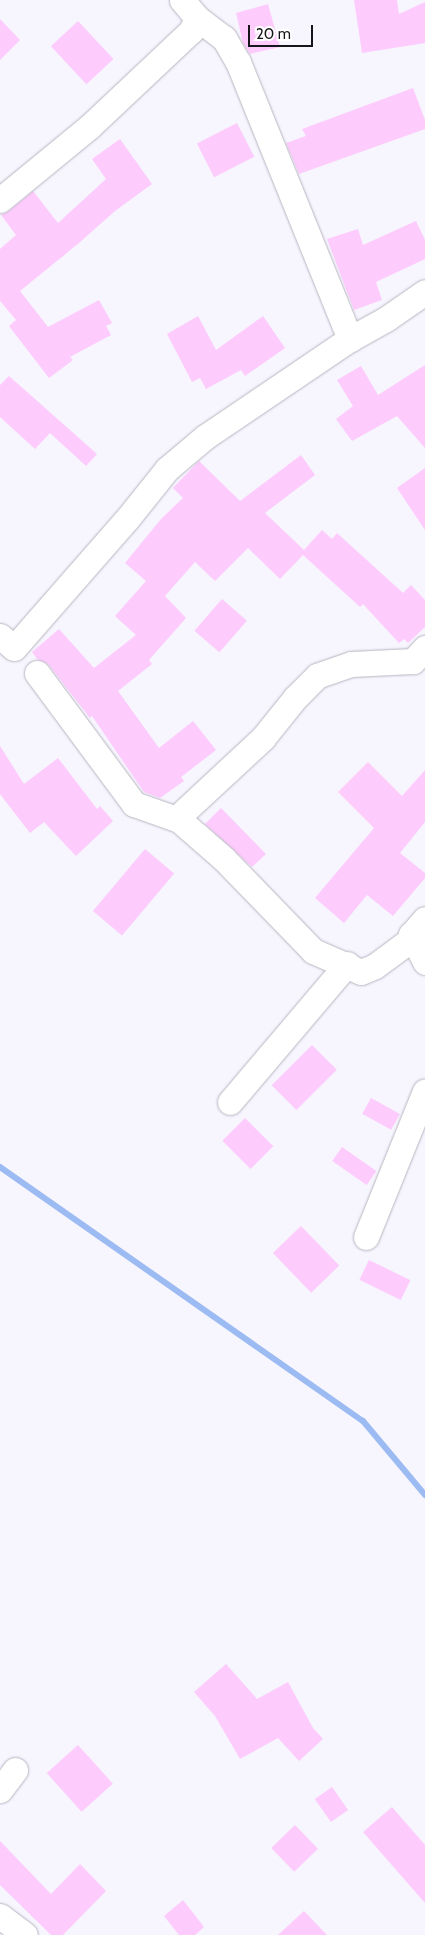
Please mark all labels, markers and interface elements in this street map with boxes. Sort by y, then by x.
scale bar [250,15,315,47]
text: 20 m [256,25,291,43]

